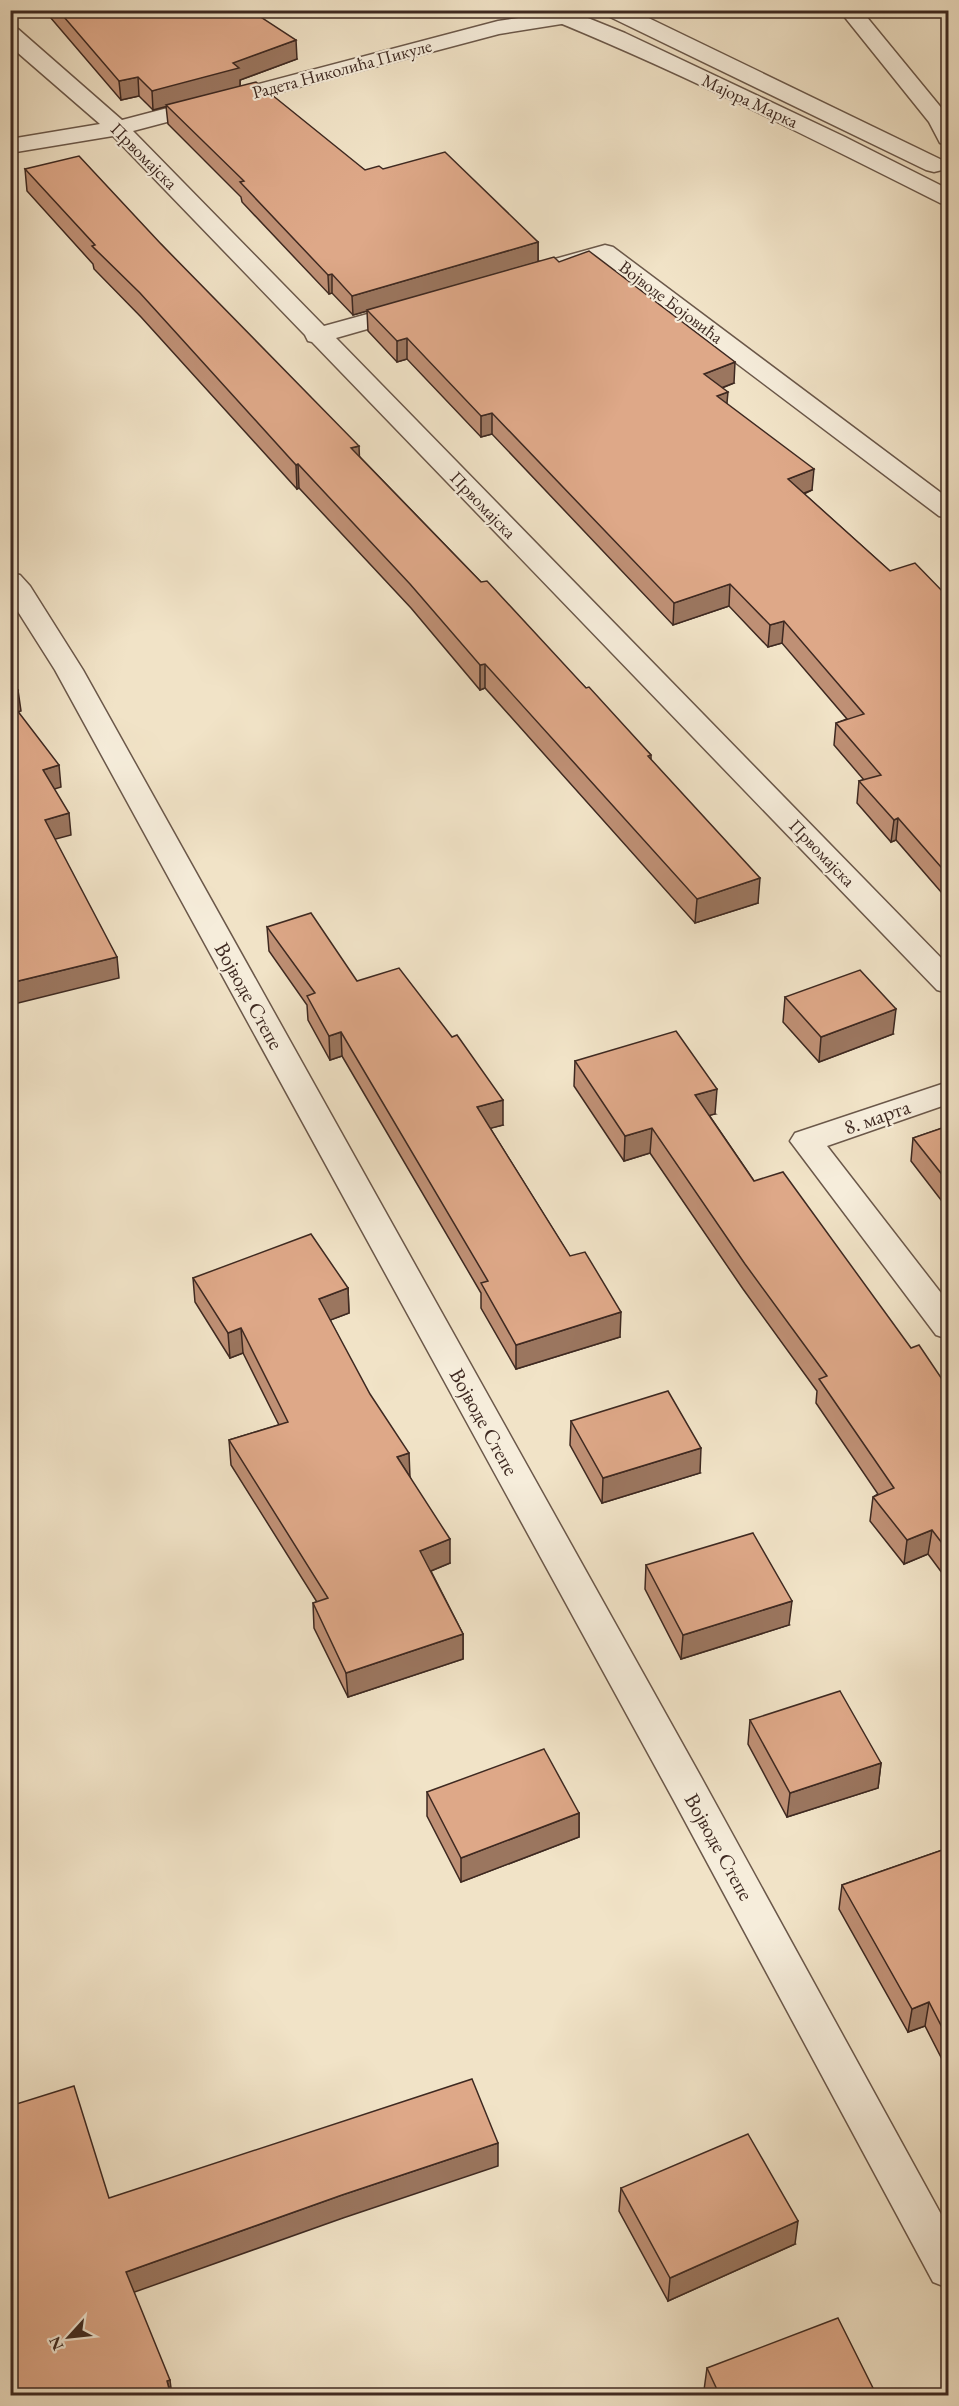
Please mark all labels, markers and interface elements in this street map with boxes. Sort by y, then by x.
street label: Радета Николића Пикуле [250,33,434,104]
street label: Мајора Марка [698,68,803,133]
street label: Првомајска [106,117,183,195]
street label: Војводе Бојовића [615,255,729,349]
street label: Првомајска [445,466,522,544]
street label: Првомајска [784,814,861,892]
street label: Војводе Степе [209,937,290,1054]
street label: 8. марта [840,1092,914,1140]
street label: Војводе Степе [444,1363,525,1480]
street label: Војводе Степе [679,1788,760,1905]
north arrow [39,2307,99,2367]
text: N [44,2333,68,2354]

